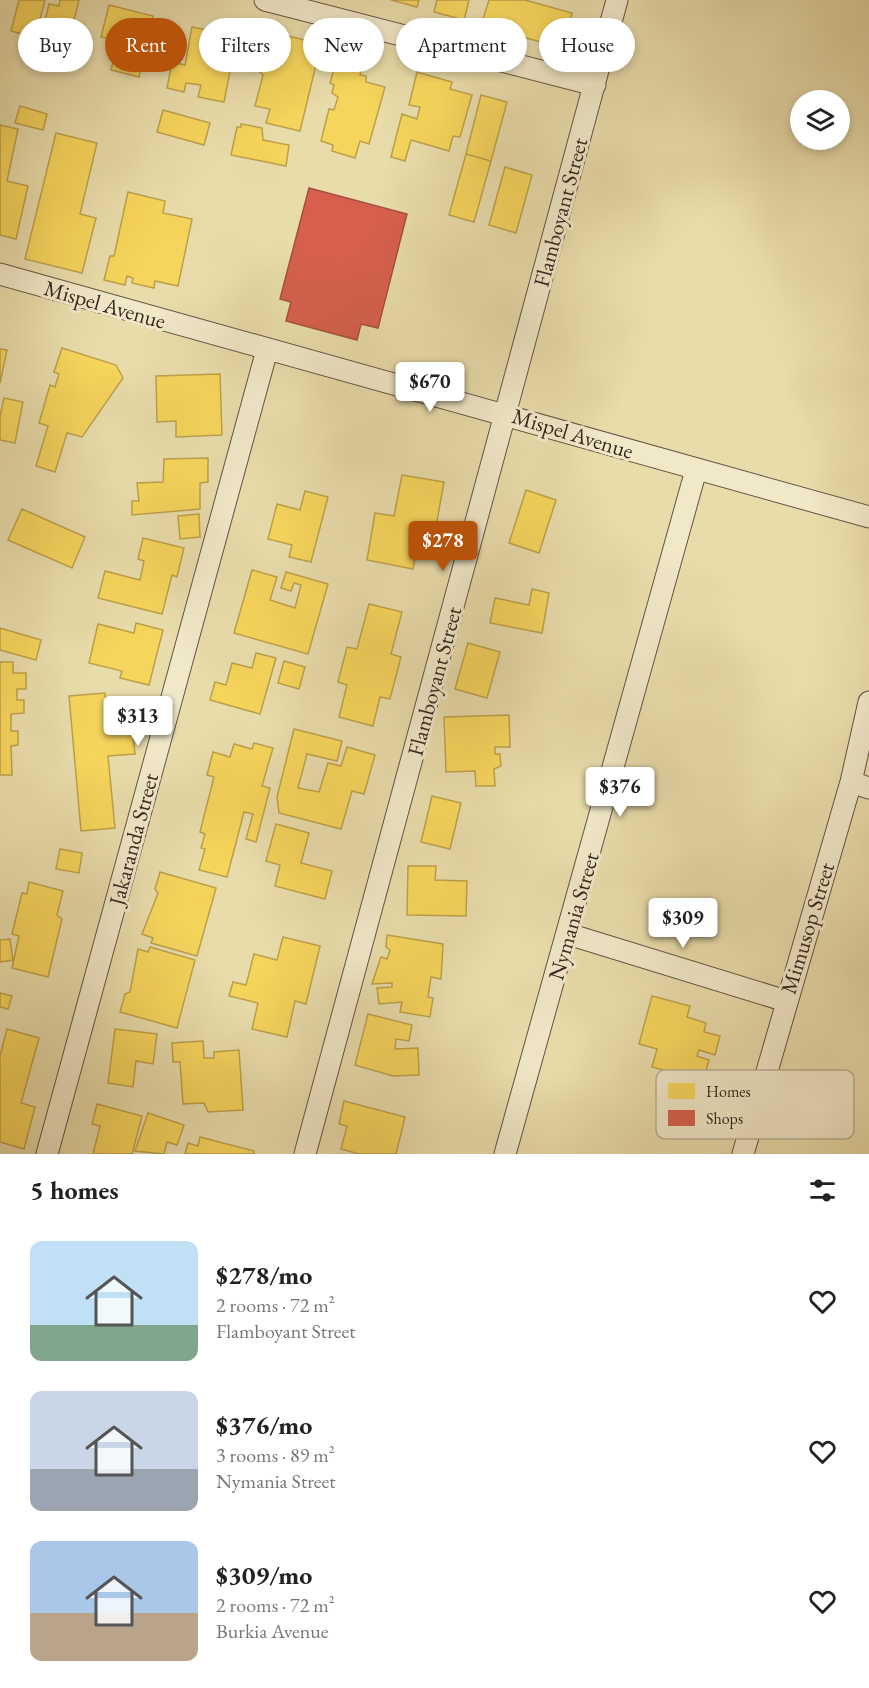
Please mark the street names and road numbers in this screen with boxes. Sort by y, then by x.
street label: Flamboyant Street [527,134,594,290]
street label: Mispel Avenue [41,273,169,336]
street label: Mispel Avenue [509,401,637,466]
street label: Flamboyant Street [401,603,468,759]
street label: Jakaranda Street [101,770,165,910]
street label: Nymania Street [541,849,606,983]
street label: Mimusop Street [774,859,841,997]

